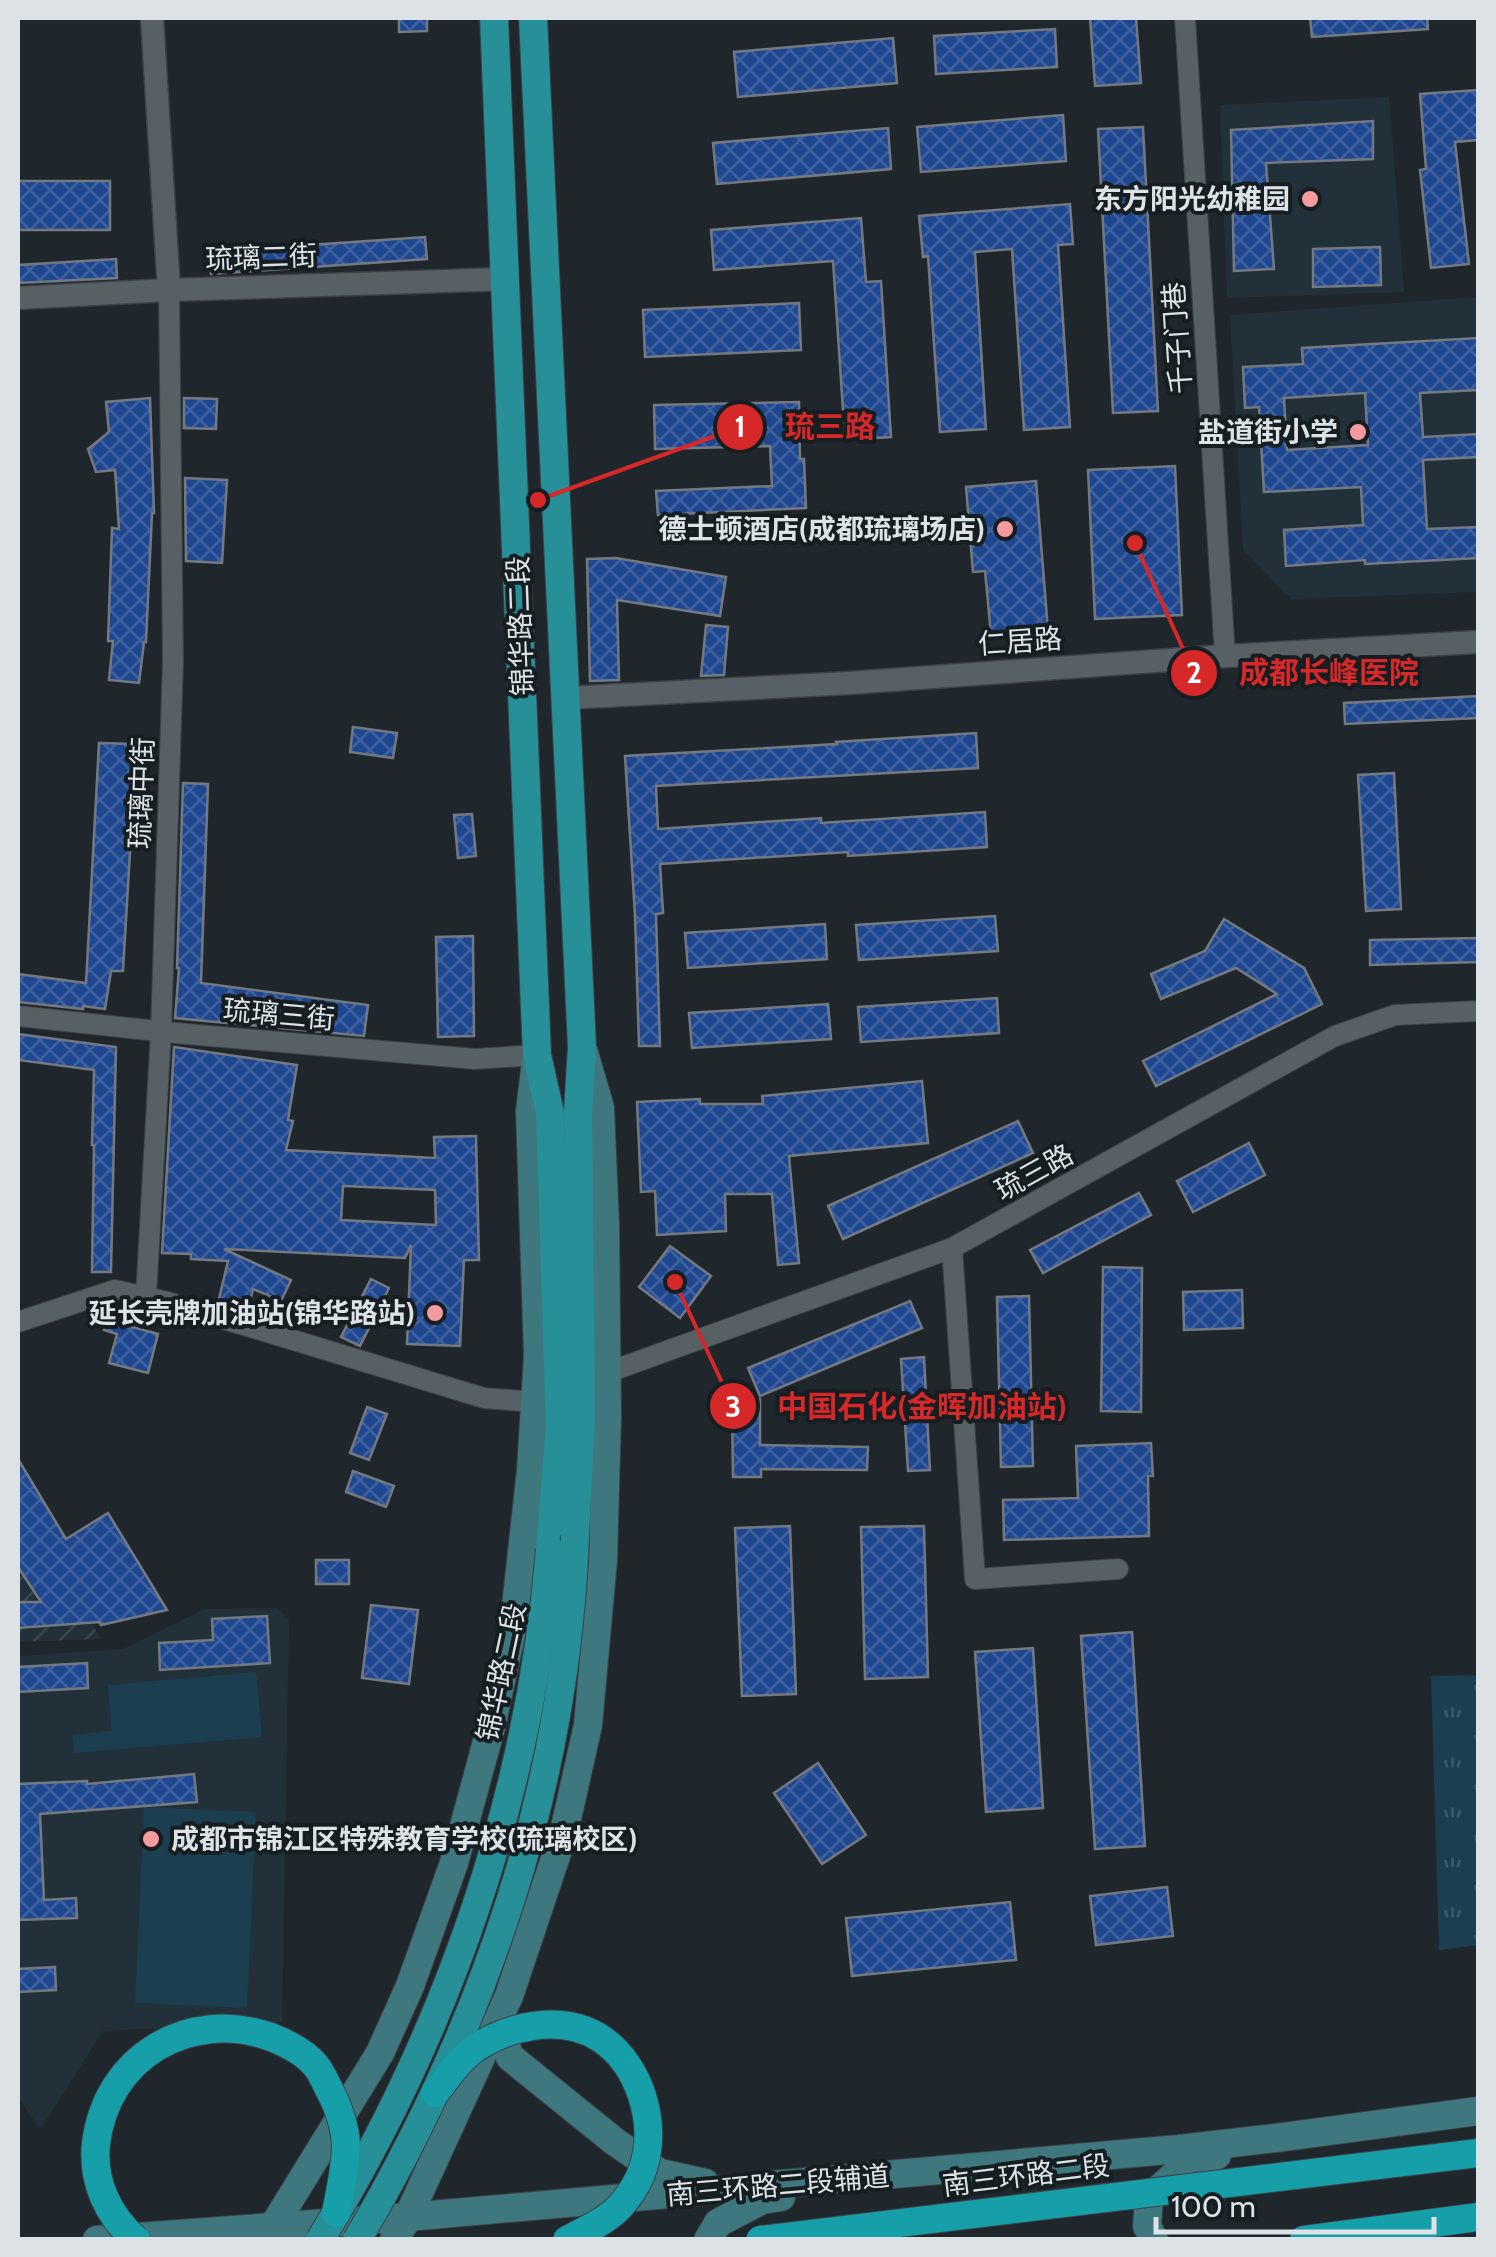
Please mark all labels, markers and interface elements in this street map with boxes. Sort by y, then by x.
place label: 东方阳光幼稚园 [1094,182,1290,216]
marker: 东方阳光幼稚园 [1299,188,1321,210]
street label: 琉璃二街 [204,238,318,276]
street label: 千子门巷 [1156,281,1198,395]
callout: 琉三路 [715,397,895,457]
text: 1 [734,408,746,445]
text: 琉三路 [785,408,875,445]
place label: 盐道街小学 [1198,415,1338,449]
marker: 盐道街小学 [1347,421,1369,443]
place label: 德士顿酒店(成都琉璃场店) [659,512,985,546]
marker: 德士顿酒店(成都琉璃场店) [994,518,1016,540]
street label: 锦华路二段 [501,555,539,697]
street label: 仁居路 [977,621,1063,661]
callout: 成都长峰医院 [1169,643,1439,703]
text: 2 [1186,654,1202,691]
text: 成都长峰医院 [1239,654,1419,691]
street label: 琉璃中街 [122,736,160,850]
street label: 琉璃三街 [222,992,336,1036]
street label: 琉三路 [989,1137,1079,1207]
place label: 延长壳牌加油站(锦华路站) [89,1296,415,1330]
marker: 延长壳牌加油站(锦华路站) [424,1302,446,1324]
callout: 中国石化(金晖加油站) [708,1376,1087,1436]
text: 3 [725,1388,741,1425]
text: 中国石化(金晖加油站) [777,1388,1067,1425]
street label: 锦华路二段 [470,1600,532,1744]
place label: 成都市锦江区特殊教育学校(琉璃校区) [171,1822,637,1856]
marker: 成都市锦江区特殊教育学校(琉璃校区) [140,1828,162,1850]
street label: 南三环路二段 [941,2148,1111,2202]
street label: 南三环路二段辅道 [665,2158,891,2212]
scale bar [1156,2172,1434,2234]
text: 100 m [1171,2188,1256,2225]

